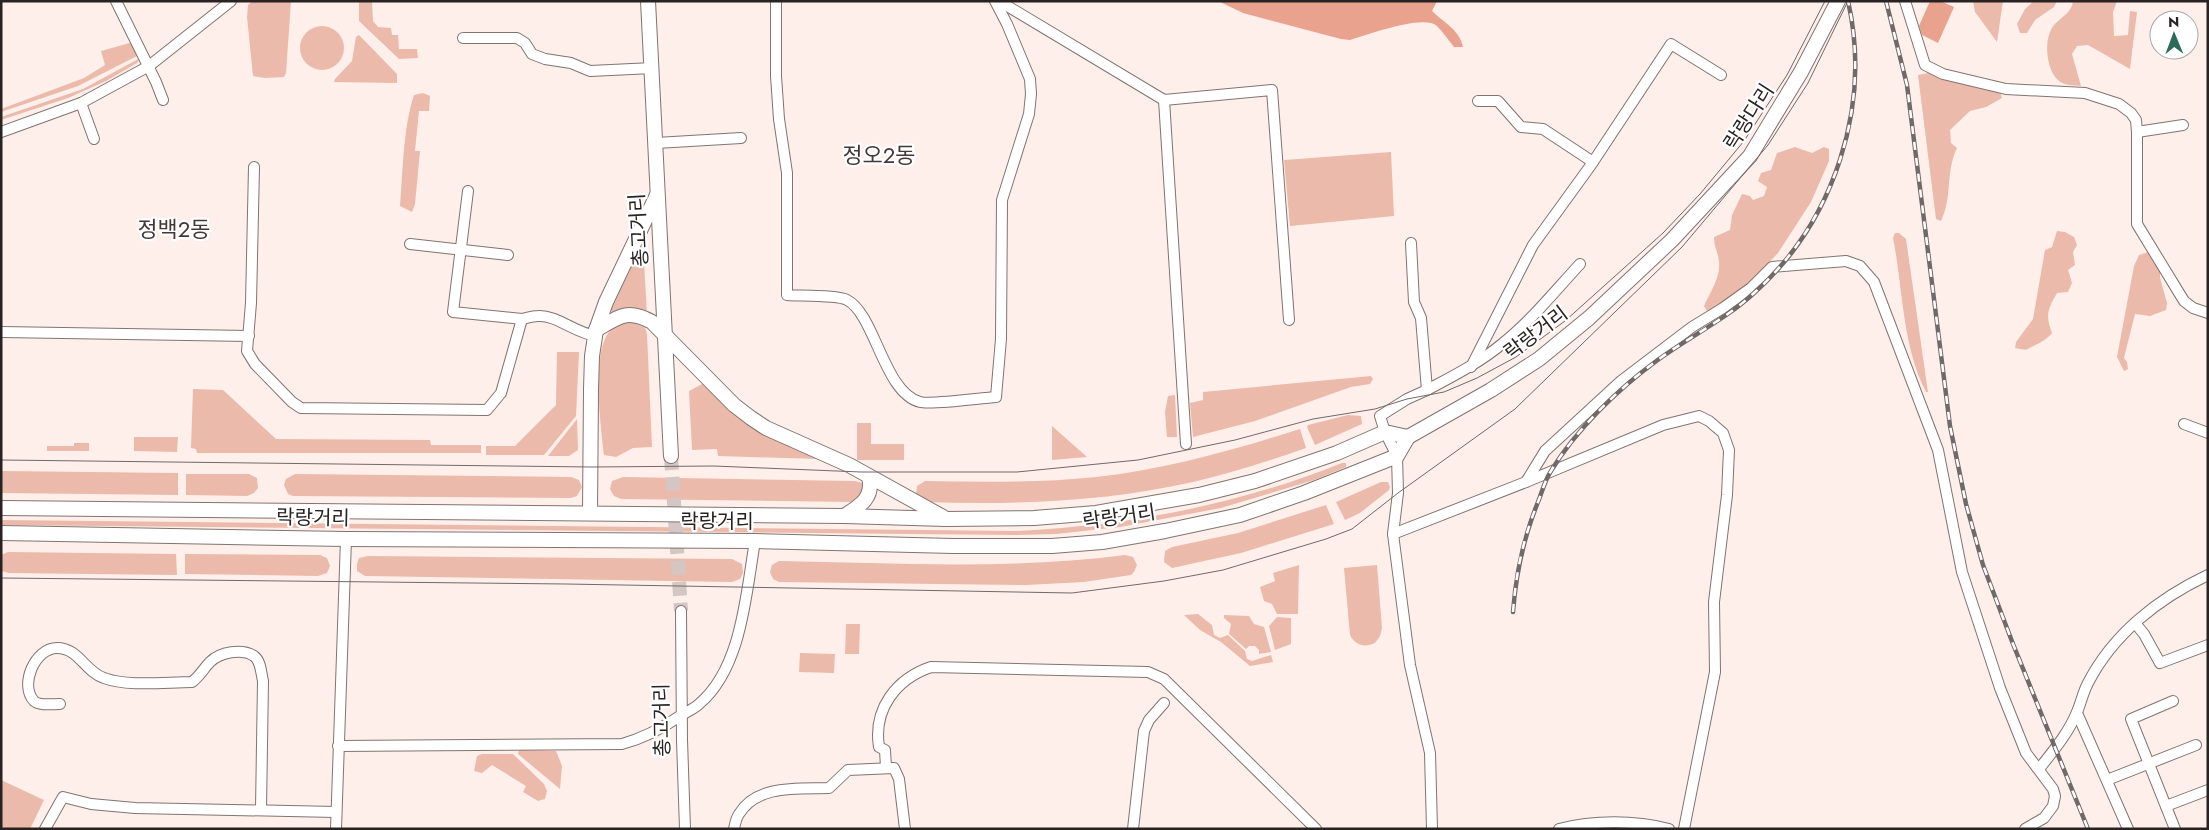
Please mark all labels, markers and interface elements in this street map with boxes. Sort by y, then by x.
north arrow [2149,10,2199,60]
text: N [2168,12,2180,32]
street label: 락랑다리 [1717,78,1781,156]
district label: 정오2동 [842,139,916,171]
street label: 총고거리 [623,192,655,268]
district label: 정백2동 [137,213,211,245]
street label: 락랑거리 [1498,299,1574,367]
street label: 락랑거리 [1081,498,1157,536]
street label: 락랑거리 [276,503,350,533]
street label: 락랑거리 [680,507,754,536]
street label: 총고거리 [647,683,677,757]

